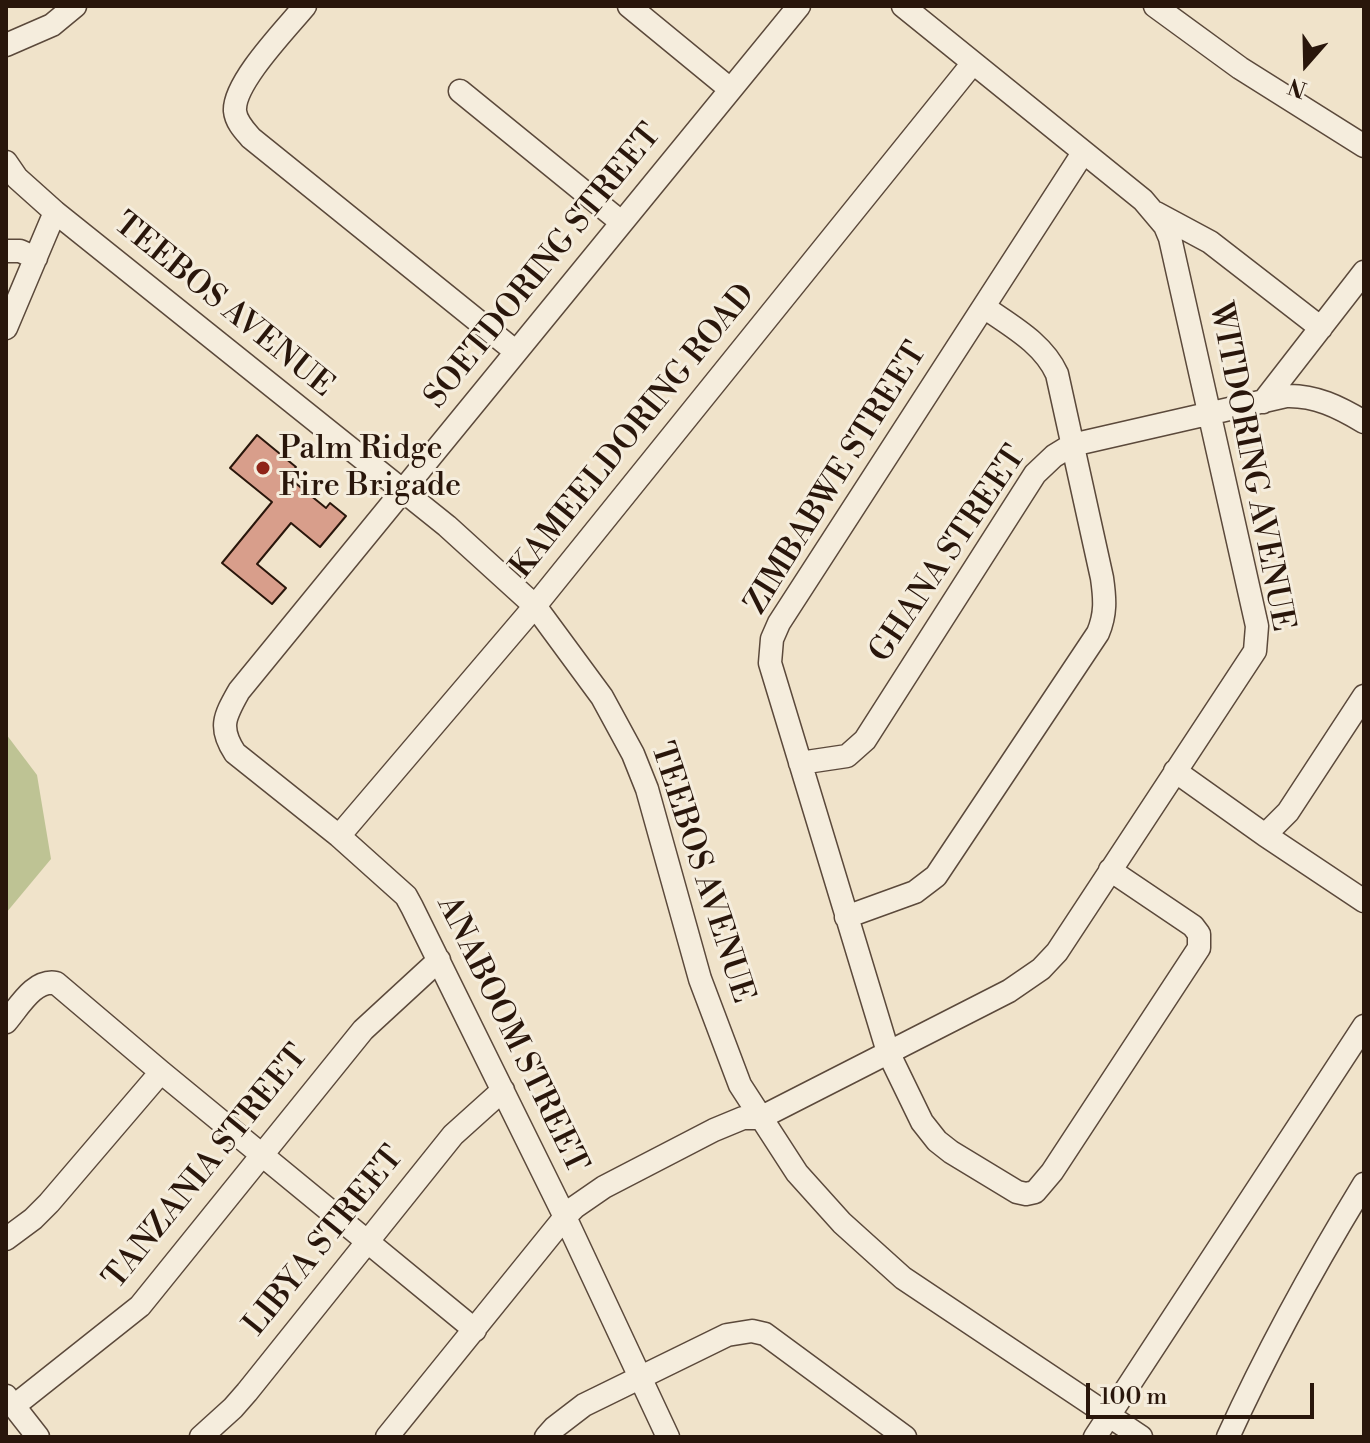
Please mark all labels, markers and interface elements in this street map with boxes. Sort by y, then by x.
north arrow [1266,24,1346,104]
text: N [1285,71,1310,103]
street label: SOETDORING STREET [418,117,670,417]
street label: TEEBOS AVENUE [105,206,341,406]
street label: KAMEELDORING ROAD [503,277,765,587]
street label: WITDORING AVENUE [1199,299,1301,635]
street label: ZIMBABWE STREET [738,336,936,622]
place label: Palm Ridge Fire Brigade [279,431,461,506]
street label: GHANA STREET [862,440,1036,670]
marker: Palm Ridge Fire Brigade [254,459,272,477]
street label: TEEBOS AVENUE [641,738,761,1008]
street label: ANABOOM STREET [427,890,595,1180]
street label: TANZANIA STREET [97,1038,317,1298]
street label: LIBYA STREET [237,1140,413,1344]
scale bar [1090,1367,1318,1417]
text: 100 m [1100,1382,1167,1412]

